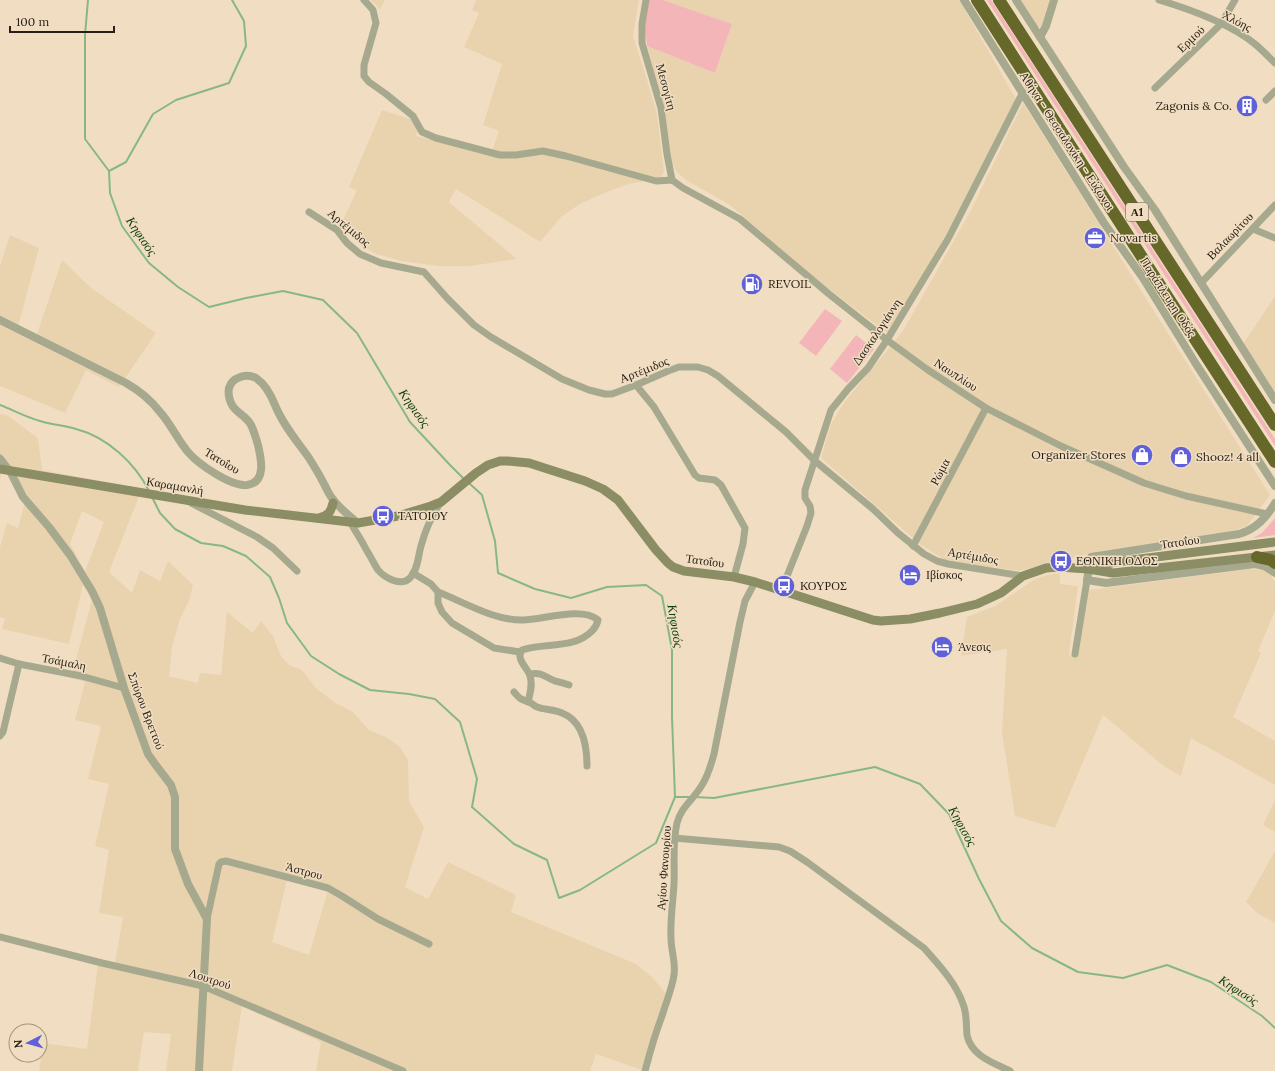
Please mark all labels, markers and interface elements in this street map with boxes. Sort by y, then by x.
street label: Χλόης [1220,7,1255,35]
scale bar [10,8,114,34]
text: 100 m [16,14,49,29]
street label: Ερμού [1174,22,1208,55]
street label: Μεσογίτη [653,62,680,112]
street label: Αθήνα - Θεσσαλονίκη - Εύζωνοι [1017,68,1118,214]
building icon: Zagonis & Co. [1234,93,1260,119]
place label: Zagonis & Co. [1156,98,1232,113]
road number: Α1 [1126,203,1148,221]
street label: Αρτέμιδος [325,205,374,250]
street label: Βαλαωρίτου [1203,209,1256,263]
water label: Κηφισός [122,212,161,260]
office icon: Novartis [1082,225,1108,251]
place label: Novartis [1110,230,1157,245]
street label: Παράπλευρη Οδός [1137,254,1200,340]
fuel station icon: REVOIL [739,271,765,297]
place label: REVOIL [768,276,811,291]
street label: Δασκαλογιάννη [849,296,904,368]
street label: Αρτέμιδος [617,353,671,386]
street label: Ναυπλίου [932,355,981,394]
water label: Κηφισός [394,385,435,432]
shop icon: Organizer Stores [1129,442,1155,468]
street label: Τατοΐου [202,444,243,477]
shop icon: Shooz! 4 all [1168,444,1194,470]
place label: Organizer Stores [1031,447,1126,462]
place label: Shooz! 4 all [1196,449,1259,464]
street label: Ρώμα [926,455,953,488]
street label: Καραμανλή [145,473,205,498]
bus stop icon: ΤΑΤΟΙΟΥ [370,503,396,529]
place label: ΤΑΤΟΙΟΥ [398,508,449,523]
street label: Τατοΐου [1160,531,1200,552]
street label: Αρτέμιδος [946,544,1000,567]
bus stop icon: ΕΘΝΙΚΗ ΟΔΟΣ [1048,548,1074,574]
street label: Τατοΐου [685,550,725,571]
place label: ΕΘΝΙΚΗ ΟΔΟΣ [1076,553,1158,568]
hotel icon: Ιβίσκος [897,562,923,588]
place label: Ιβίσκος [926,567,963,582]
bus stop icon: ΚΟΥΡΟΣ [771,573,797,599]
place label: ΚΟΥΡΟΣ [800,578,847,593]
water label: Κηφισός [664,602,687,650]
hotel icon: Άνεσις [929,634,955,660]
place label: Άνεσις [958,639,991,654]
street label: Τσάμαλη [41,650,88,673]
street label: Σπύρου Βρεττού [125,670,168,752]
water label: Κηφισός [944,802,981,850]
street label: Αγίου Φανουρίου [653,825,674,911]
street label: Άστρου [284,858,324,883]
street label: Λουτρού [187,965,233,992]
water label: Κηφισός [1215,971,1262,1010]
north arrow [8,1023,48,1063]
text: N [11,1039,25,1049]

